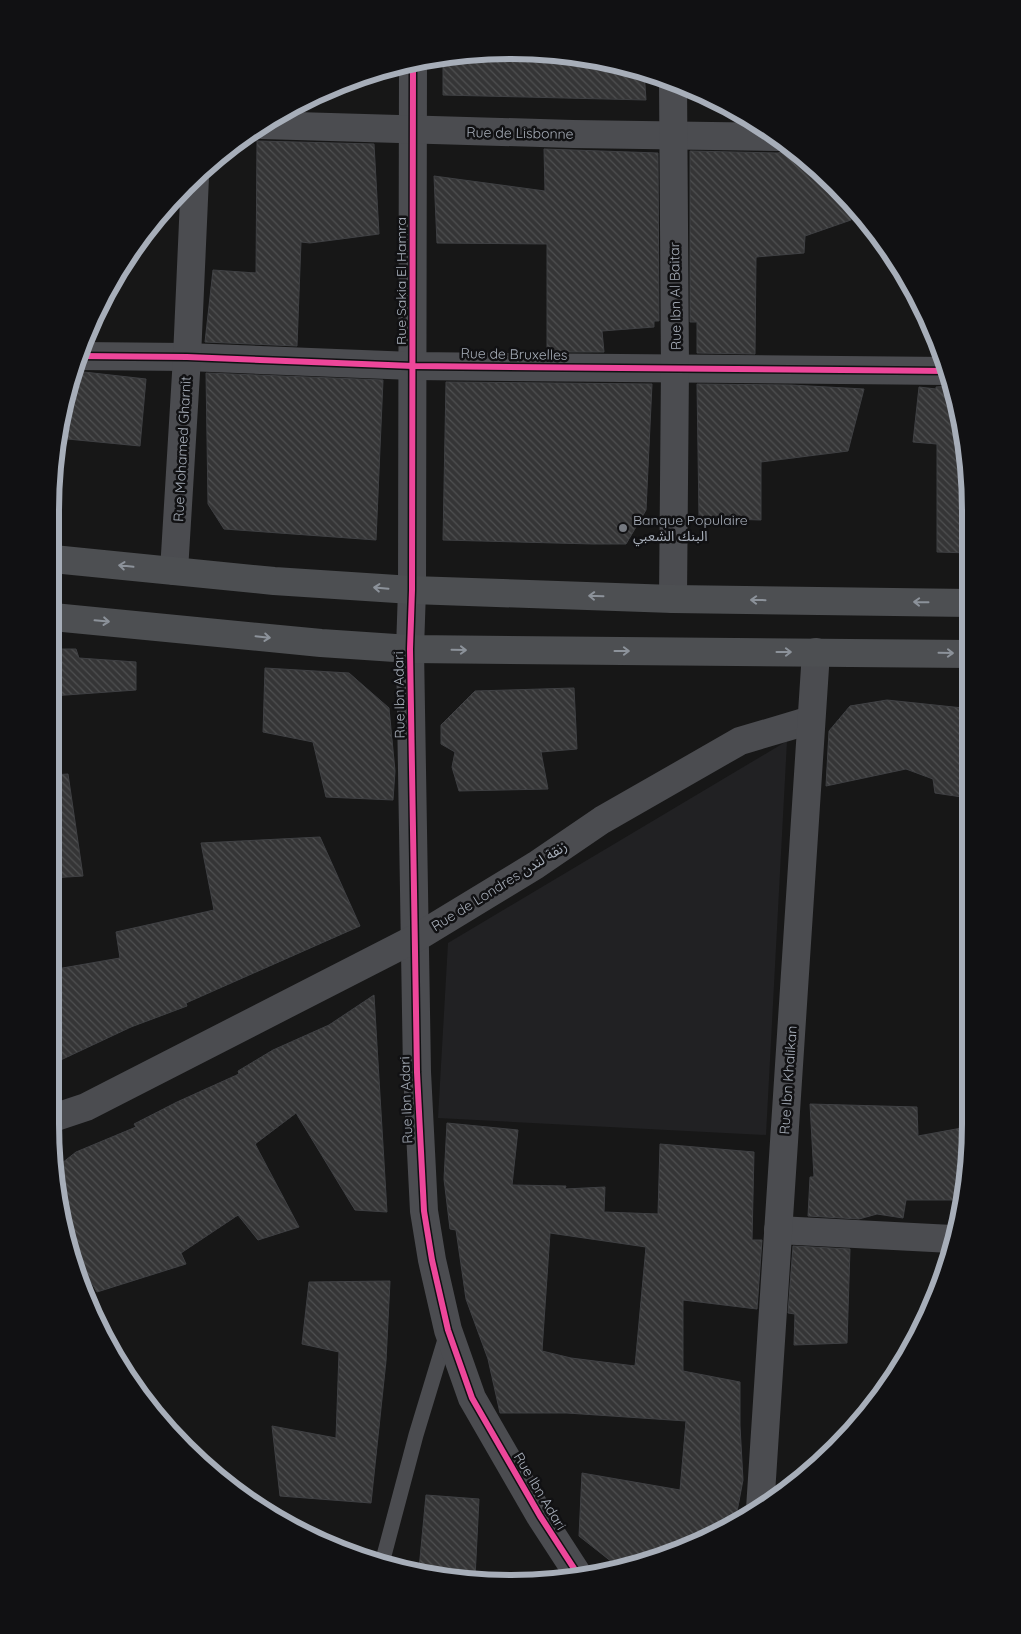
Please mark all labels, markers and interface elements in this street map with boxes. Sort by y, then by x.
street label: Rue de Lisbonne [466,123,574,143]
street label: Rue Sakia El Hamra [392,217,410,345]
street label: Rue Ibn Al Baitar [665,241,685,350]
street label: Rue de Bruxelles [460,344,568,364]
street label: Rue Mohamed Gharnit [169,375,195,522]
place label: Banque Populaire البنك الشعبي [633,511,748,547]
marker: Banque Populaire البنك الشعبي [617,522,629,534]
one-way arrow [118,561,134,571]
one-way arrow [373,583,389,592]
one-way arrow [588,592,604,601]
one-way arrow [751,595,767,605]
one-way arrow [913,598,929,607]
one-way arrow [93,616,109,626]
one-way arrow [255,632,271,642]
one-way arrow [450,645,467,655]
one-way arrow [613,646,629,656]
one-way arrow [776,647,792,656]
one-way arrow [938,649,954,658]
street label: Rue Ibn Adari [389,651,409,739]
street label: Rue de Londres زنقة لندن [428,837,570,935]
street label: Rue Ibn Khalikan [775,1025,801,1135]
street label: Rue Ibn Adari [395,1056,417,1144]
street label: Rue Ibn Adari [510,1449,570,1533]

